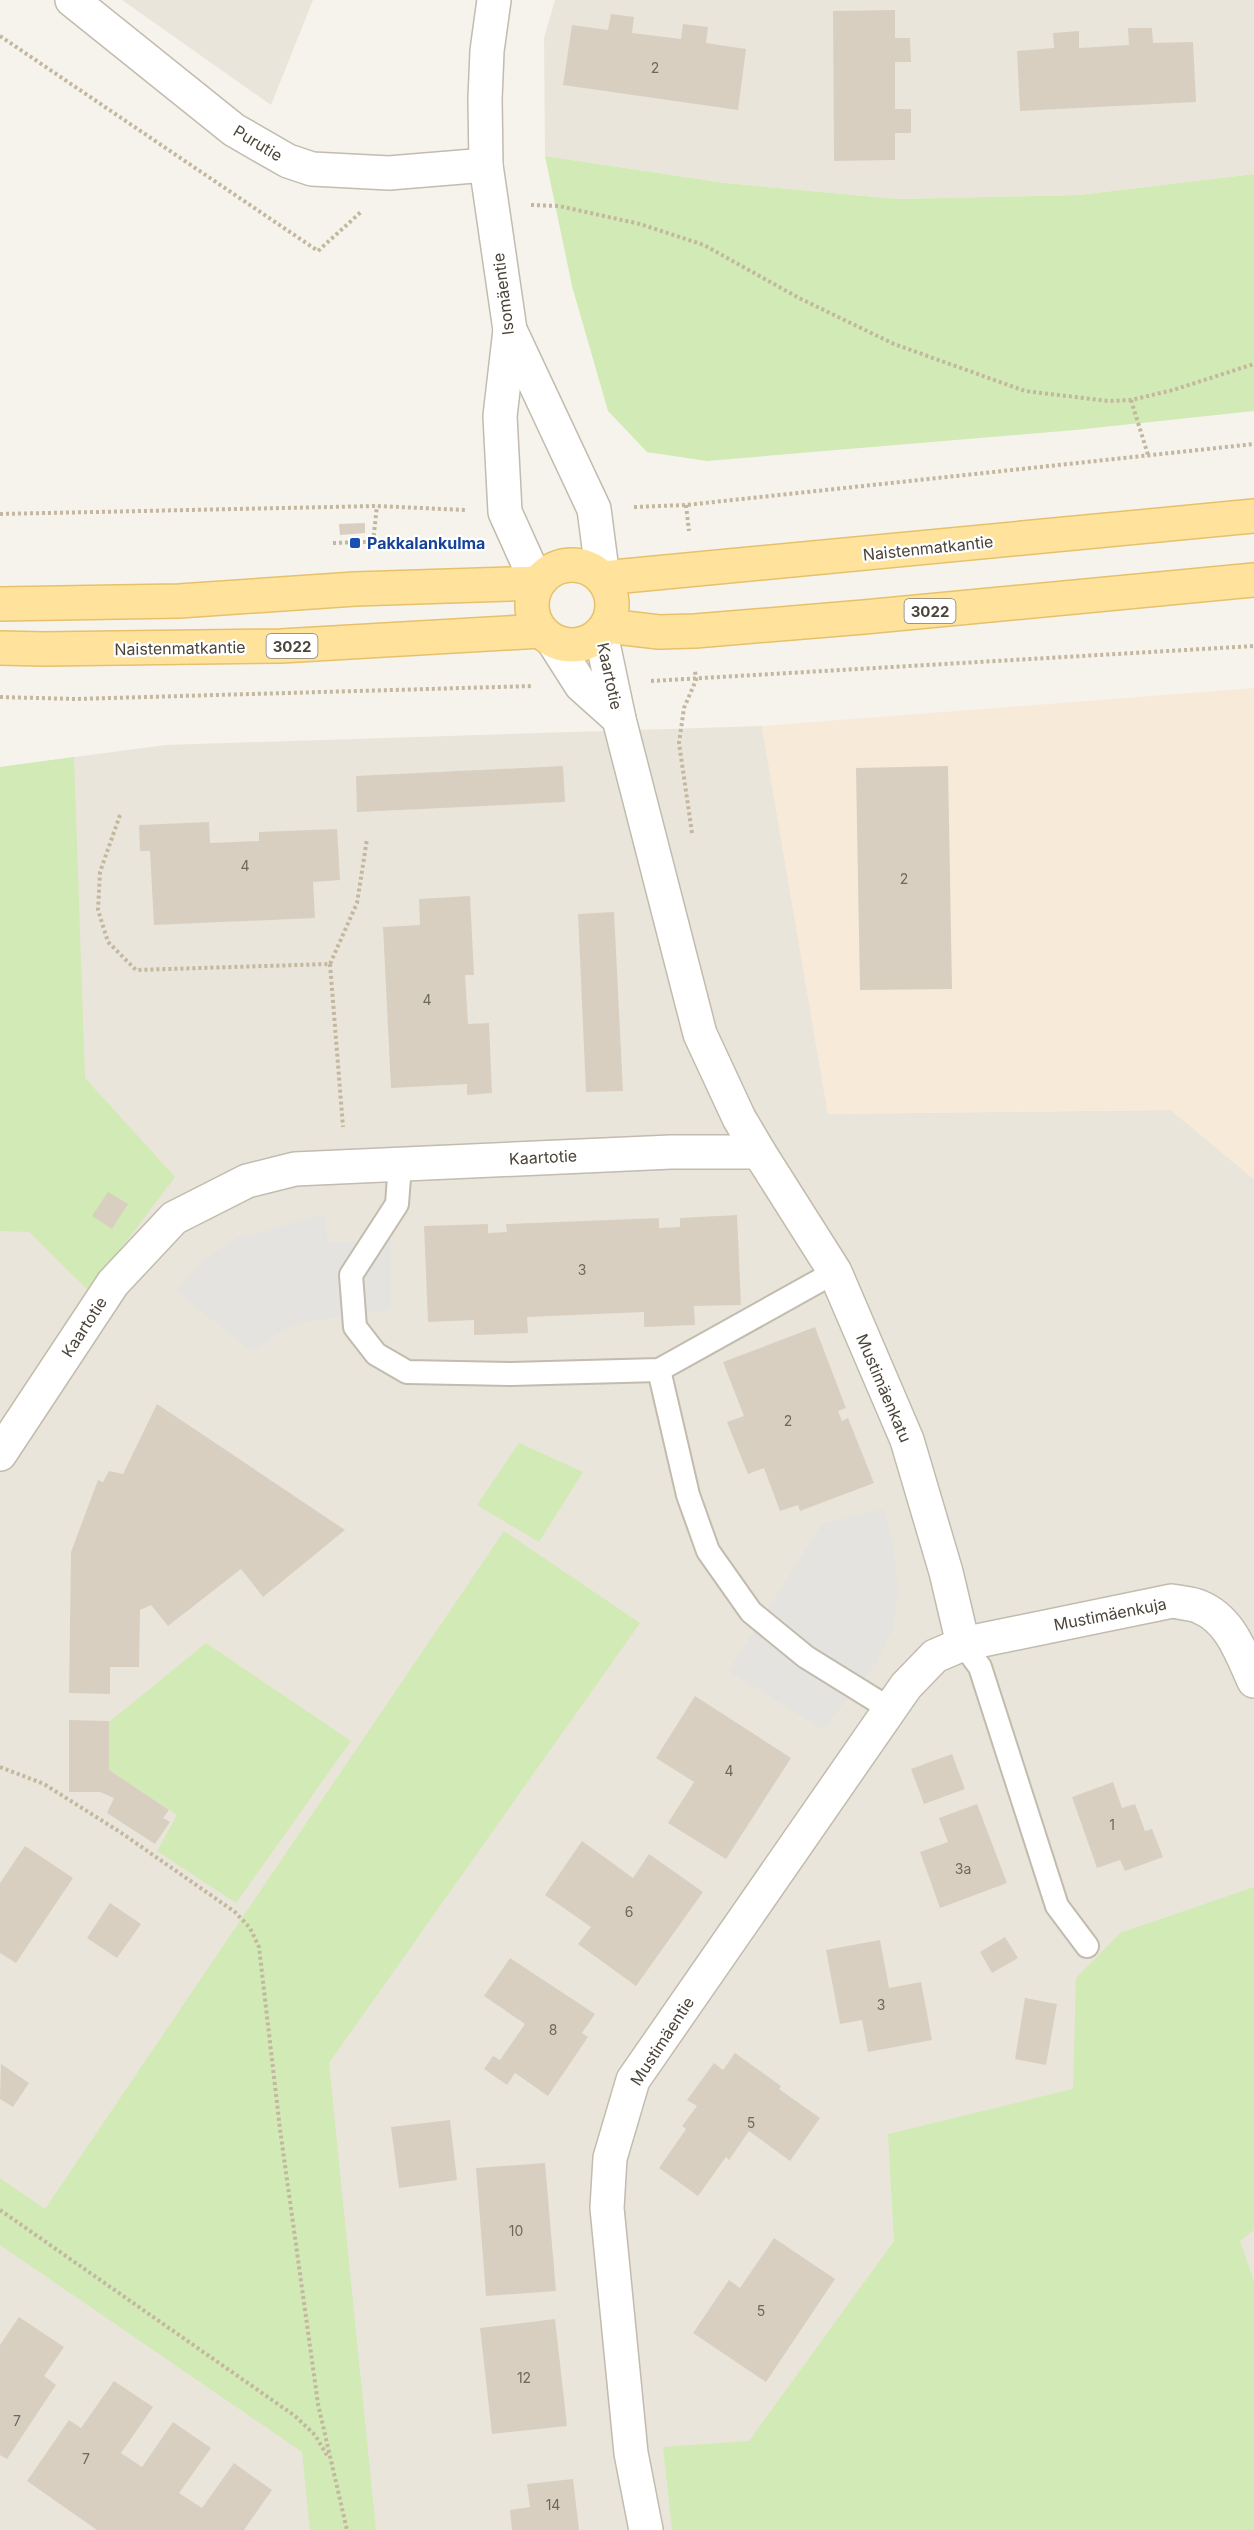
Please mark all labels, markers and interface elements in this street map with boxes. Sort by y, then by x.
house number: 2 [651,59,659,76]
street label: Purutie [230,121,286,165]
street label: Isomäentie [488,252,518,336]
street label: Naistenmatkantie [862,531,994,565]
place label: Pakkalankulma [367,533,485,553]
marker: Pakkalankulma [348,536,362,550]
road number: 3022 [904,599,956,623]
road number: 3022 [266,634,318,658]
street label: Naistenmatkantie [114,637,246,659]
street label: Kaartotie [593,641,627,711]
house number: 4 [240,857,250,874]
house number: 2 [900,870,908,887]
house number: 4 [422,991,432,1008]
street label: Kaartotie [508,1145,578,1169]
house number: 3 [578,1261,586,1278]
street label: Kaartotie [57,1293,111,1361]
street label: Mustimäenkatu [852,1331,916,1445]
house number: 2 [784,1412,792,1429]
street label: Mustimäenkuja [1052,1593,1168,1635]
house number: 4 [724,1762,734,1779]
house number: 1 [1109,1816,1115,1833]
house number: 3a [955,1860,971,1877]
house number: 6 [625,1903,633,1920]
street label: Mustimäentie [626,1993,698,2089]
house number: 3 [877,1996,885,2013]
house number: 8 [549,2021,557,2038]
house number: 5 [747,2114,755,2131]
house number: 10 [509,2222,523,2239]
house number: 5 [757,2302,765,2319]
house number: 12 [517,2369,531,2386]
house number: 7 [13,2412,21,2429]
house number: 7 [82,2450,90,2467]
house number: 14 [546,2496,560,2513]

